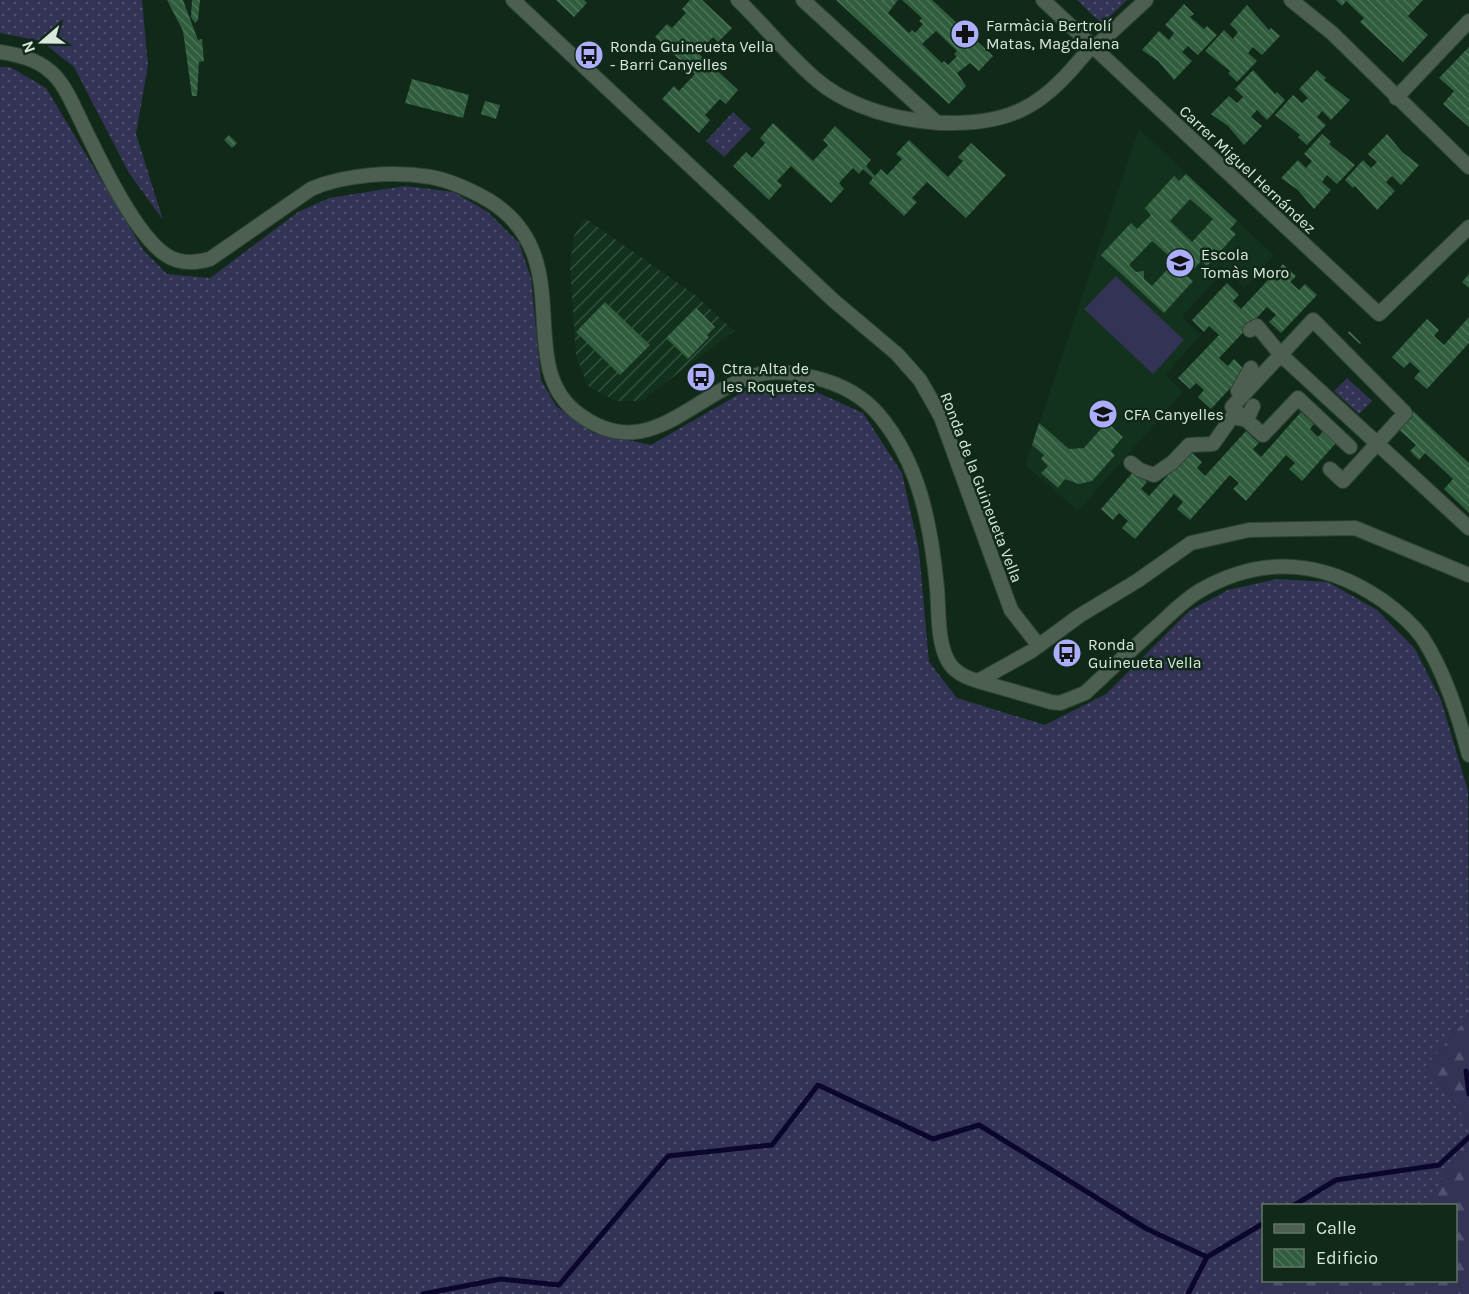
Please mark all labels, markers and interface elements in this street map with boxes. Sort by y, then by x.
north arrow [12,12,72,72]
place label: Farmàcia Bertrolí Matas, Magdalena [986,16,1120,53]
pharmacy icon: Farmàcia Bertrolí Matas, Magdalena [949,18,981,50]
place label: Ronda Guineueta Vella - Barri Canyelles [610,37,774,74]
text: N [17,38,39,56]
bus stop icon: Ronda Guineueta Vella - Barri Canyelles [573,39,605,71]
street label: Carrer Miguel Hernández [1175,101,1320,238]
place label: Escola Tomàs Moro [1201,245,1289,282]
school or university icon: Escola Tomàs Moro [1164,247,1196,279]
place label: Ctra. Alta de les Roquetes [722,359,815,396]
bus stop icon: Ctra. Alta de les Roquetes [685,361,717,393]
street label: Ronda de la Guineueta Vella [936,389,1027,585]
school or university icon: CFA Canyelles [1087,398,1119,430]
place label: CFA Canyelles [1124,405,1224,424]
place label: Ronda Guineueta Vella [1088,635,1202,672]
bus stop icon: Ronda Guineueta Vella [1051,637,1083,669]
legend [1262,1204,1457,1282]
text: Calle [1316,1217,1356,1239]
text: Edificio [1316,1247,1378,1269]

